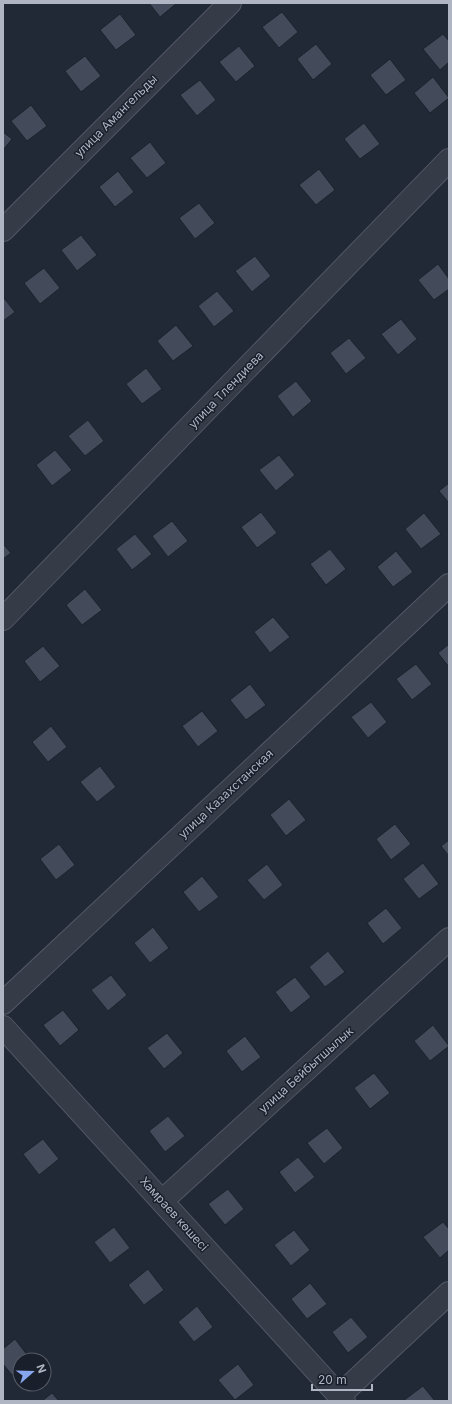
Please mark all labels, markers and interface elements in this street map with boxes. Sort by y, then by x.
street label: улица Амангельды [71,71,160,160]
street label: улица Тлендиева [185,348,266,431]
street label: улица Казахстанская [175,746,276,841]
street label: улица Бейбытшылык [255,1023,356,1116]
street label: Хамраев көшесі [137,1173,212,1254]
north arrow [12,1352,52,1392]
text: N [33,1362,49,1375]
scale bar [312,1366,372,1392]
text: 20 m [318,1372,347,1387]

